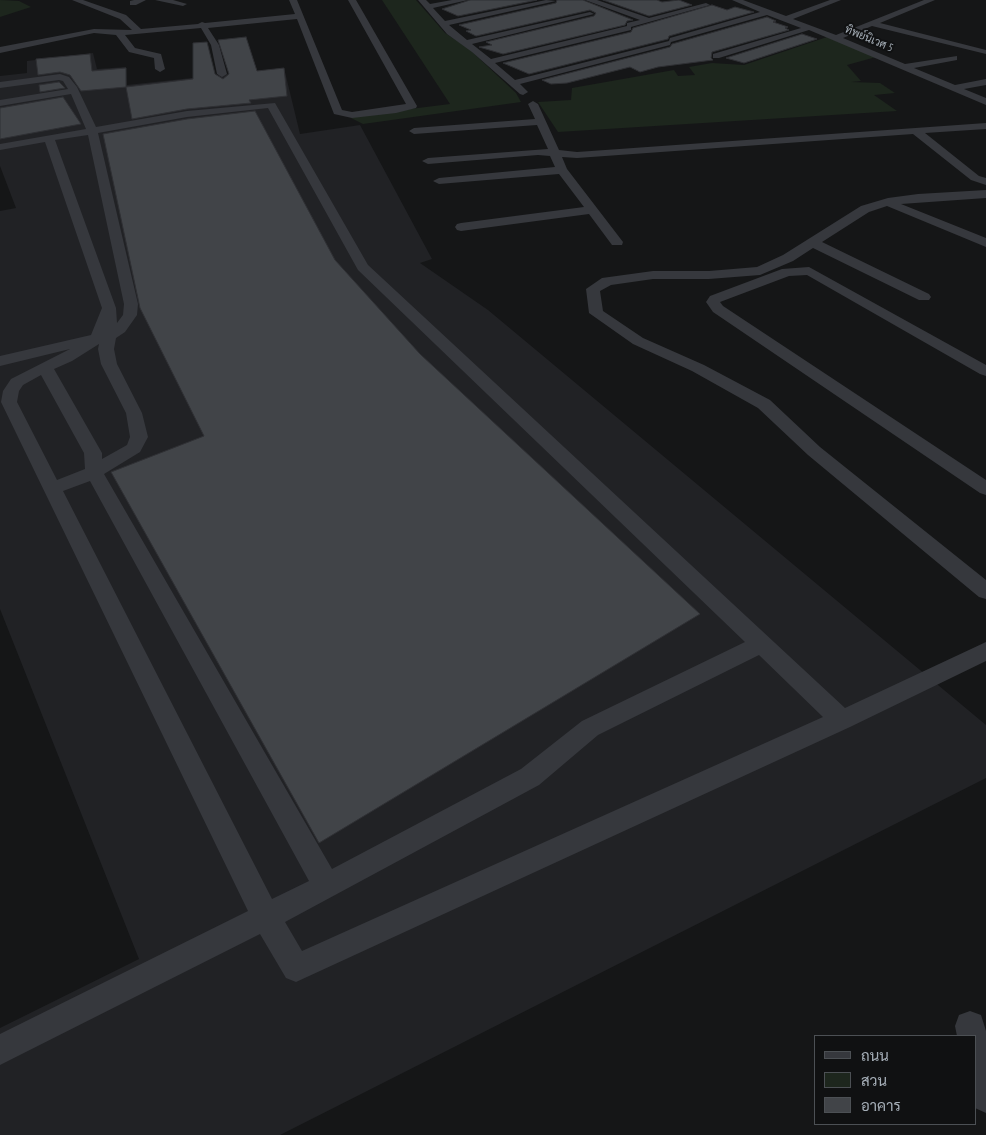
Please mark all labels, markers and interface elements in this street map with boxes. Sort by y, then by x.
street label: ทิพย์นิเวศ 5 [843,23,895,55]
legend [814,1035,976,1125]
text: ถนน [861,1046,889,1065]
text: สวน [861,1071,887,1090]
text: อาคาร [861,1096,901,1115]

